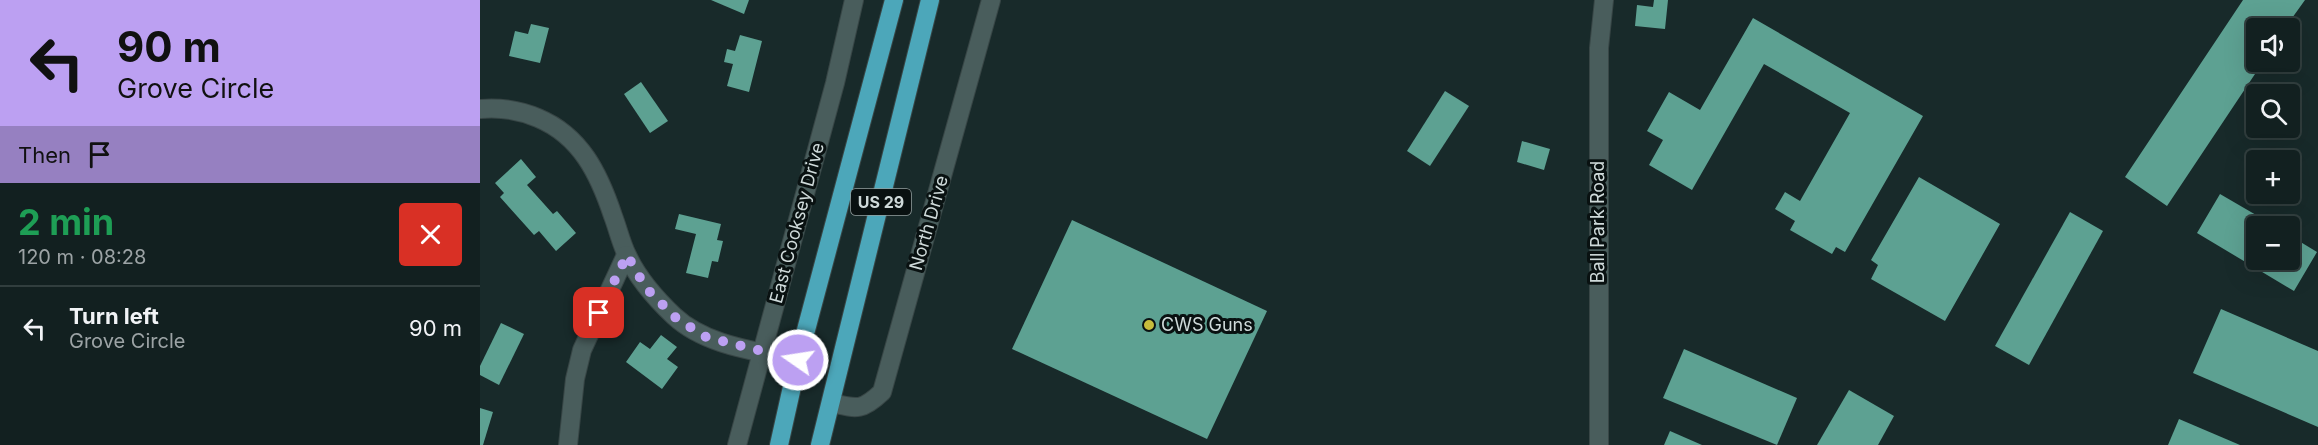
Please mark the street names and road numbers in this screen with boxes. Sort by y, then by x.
street label: East Cooksey Drive [765,140,828,306]
street label: Ball Park Road [1587,161,1608,283]
street label: North Drive [905,173,952,273]
road number: US 29 [851,189,911,215]

